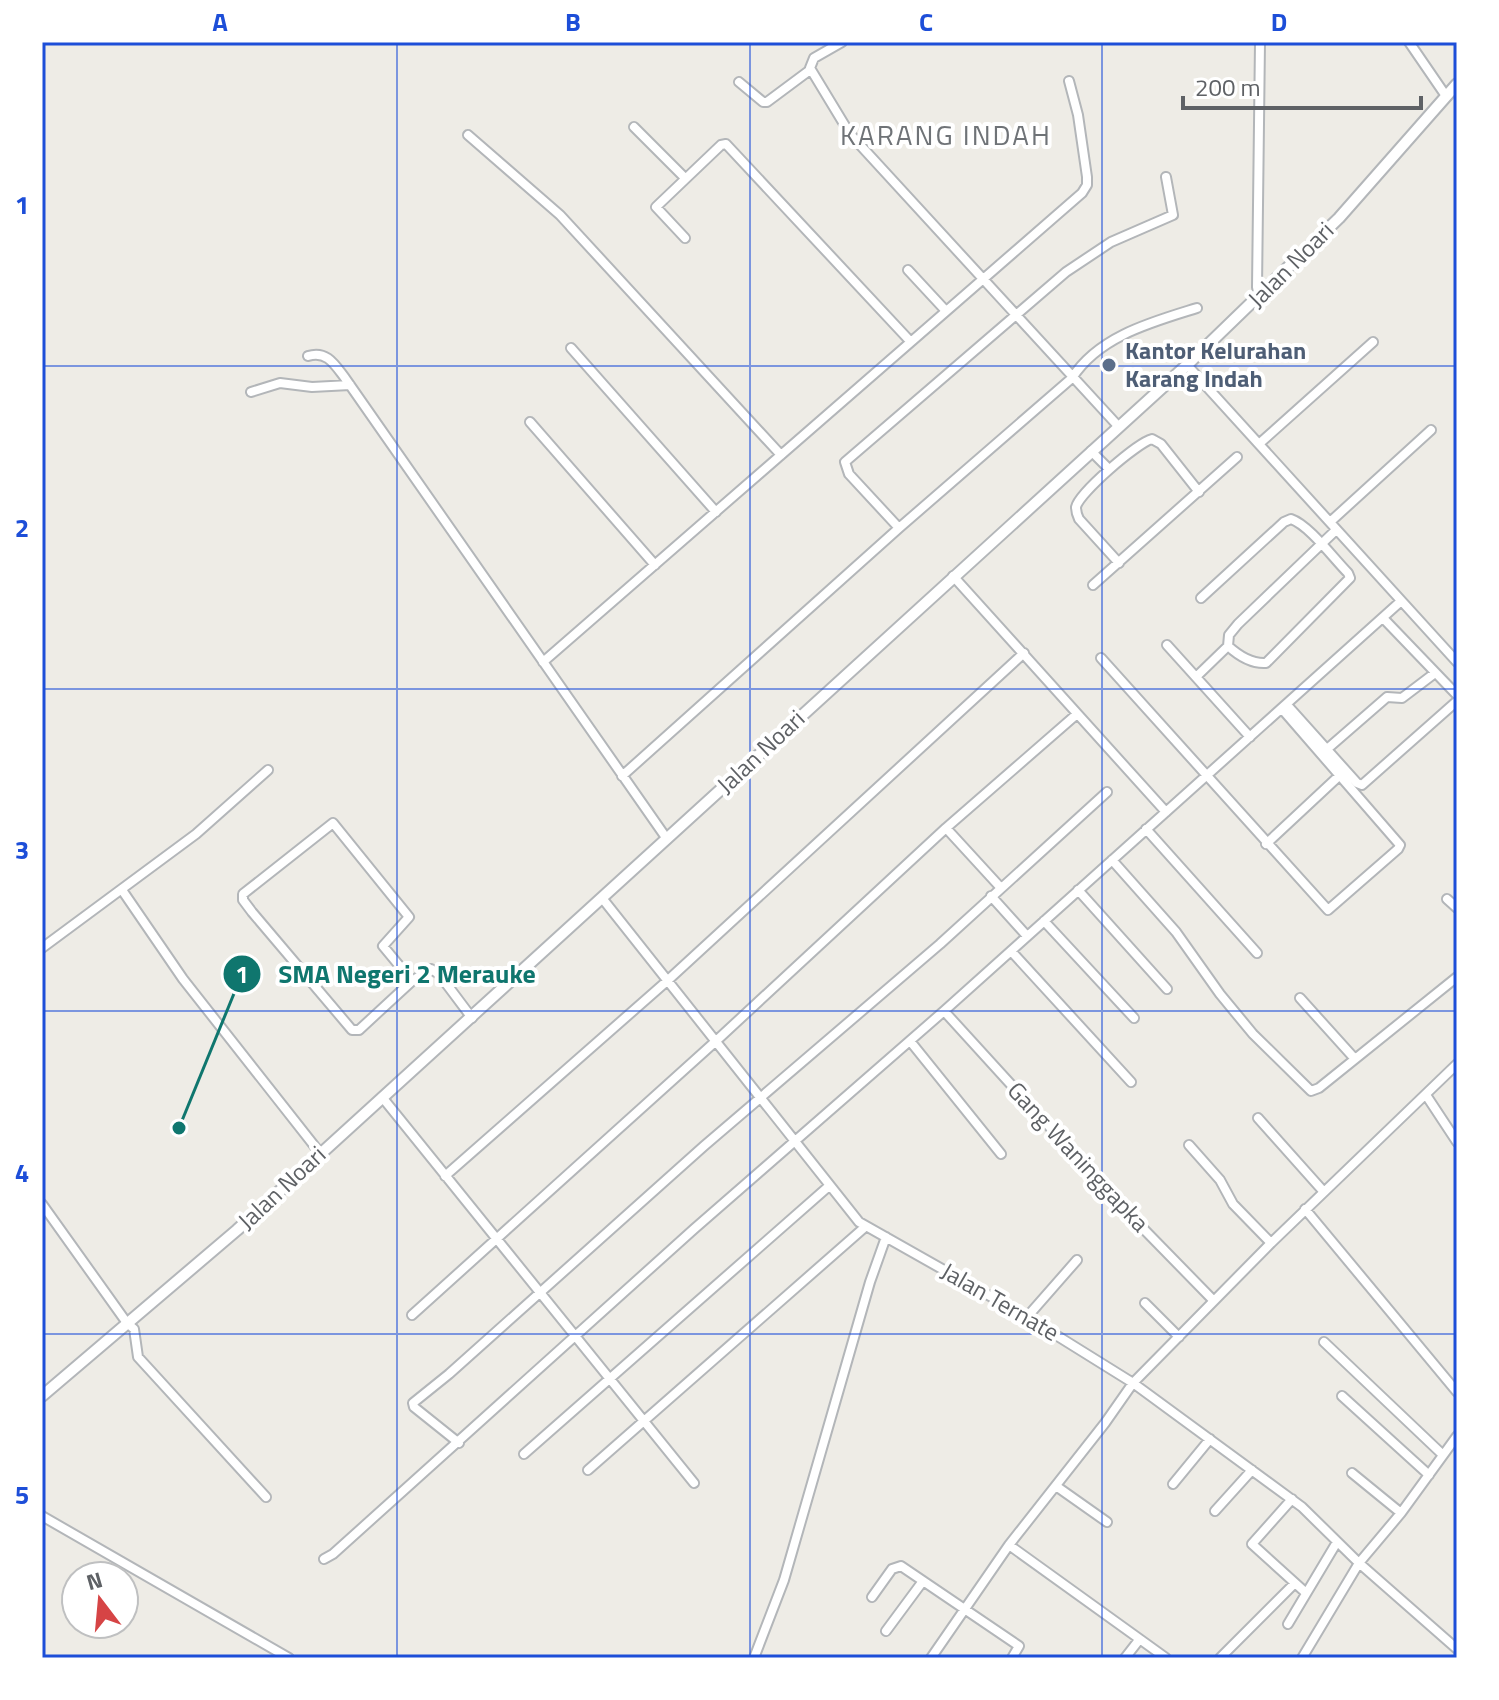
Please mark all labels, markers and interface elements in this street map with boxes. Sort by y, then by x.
text: A [212,2,228,41]
text: B [565,2,581,41]
text: C [919,2,933,41]
text: D [1271,2,1287,41]
scale bar [1183,60,1421,110]
text: 200 m [1195,69,1261,105]
district label: KARANG INDAH [840,113,1052,156]
text: 1 [15,185,29,224]
street label: Jalan Noari [1239,213,1342,316]
place label: Kantor Kelurahan Karang Indah [1125,332,1306,396]
marker: Kantor Kelurahan Karang Indah [1100,356,1118,374]
text: 2 [15,508,29,547]
street label: Jalan Noari [708,701,812,802]
text: 3 [15,830,29,869]
callout: SMA Negeri 2 Merauke [222,949,552,999]
text: SMA Negeri 2 Merauke [278,954,536,993]
text: 1 [235,956,249,992]
street label: Gang Waninggapka [999,1073,1158,1240]
street label: Jalan Noari [229,1137,333,1238]
text: 4 [15,1153,29,1192]
street label: Jalan Ternate [935,1253,1066,1349]
text: 5 [15,1475,29,1514]
north arrow [60,1560,140,1640]
text: N [82,1562,107,1599]

